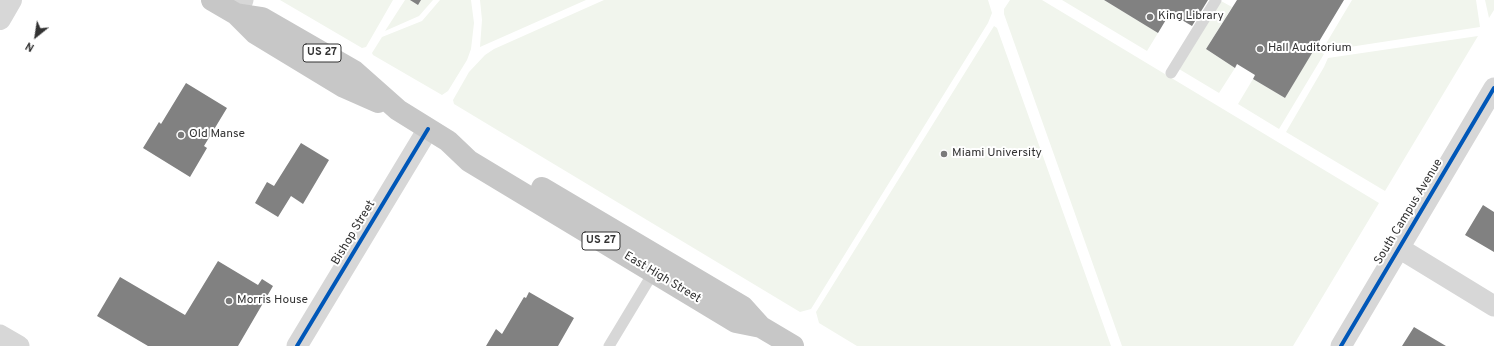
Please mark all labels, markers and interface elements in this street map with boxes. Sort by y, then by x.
place label: King Library [1158,10,1224,24]
marker: King Library [1145,12,1155,22]
north arrow [16,16,56,56]
text: N [23,38,37,54]
place label: Hall Auditorium [1268,42,1352,56]
road number: US 27 [303,44,341,62]
marker: Hall Auditorium [1255,44,1265,54]
place label: Old Manse [189,128,245,142]
marker: Old Manse [176,130,186,140]
place label: Miami University [952,147,1042,161]
marker: Miami University [939,149,949,159]
street label: South Campus Avenue [1372,156,1446,268]
street label: Bishop Street [329,198,379,268]
road number: US 27 [582,232,620,250]
street label: East High Street [621,249,703,307]
place label: Morris House [237,294,308,308]
marker: Morris House [224,296,234,306]

